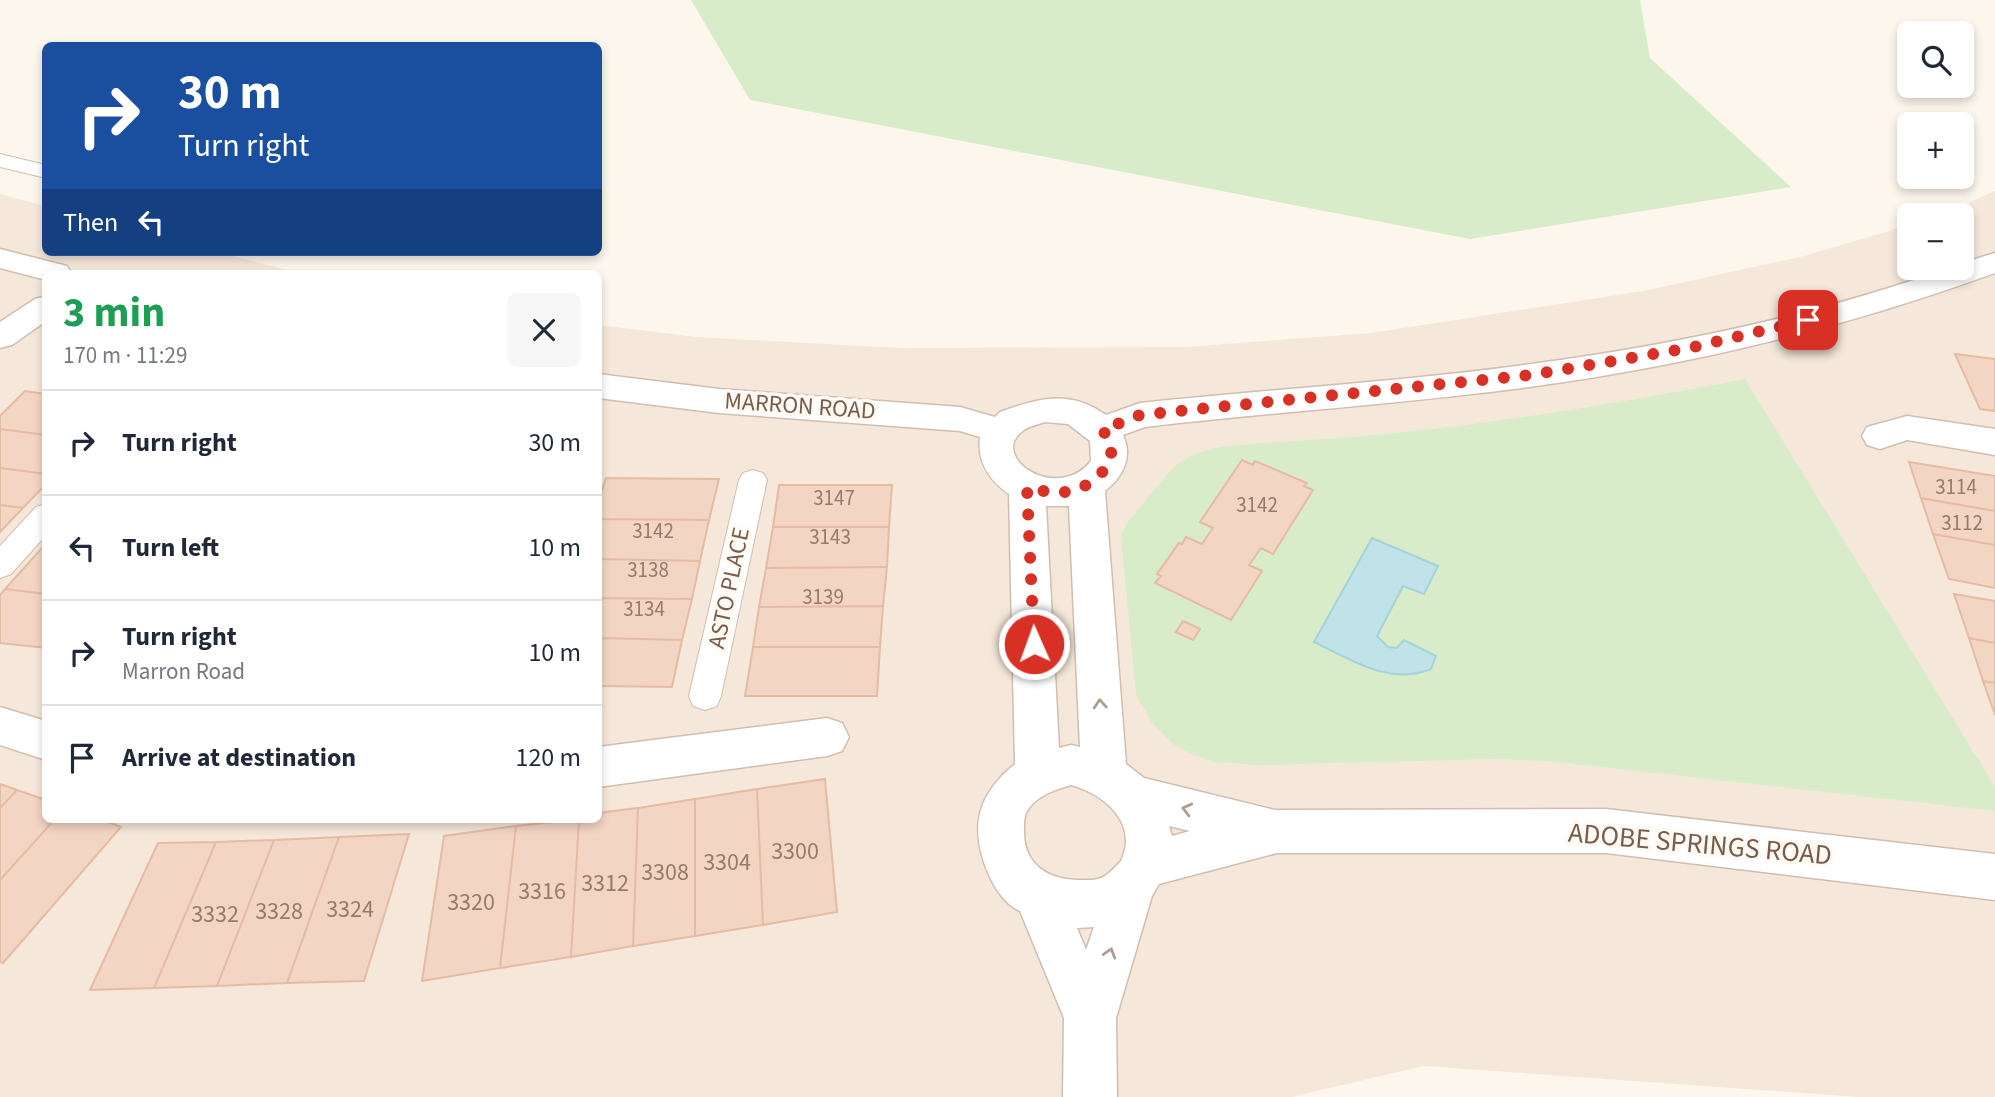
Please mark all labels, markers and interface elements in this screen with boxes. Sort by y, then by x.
map controls [1897,21,1974,280]
button: search [1897,21,1974,98]
text: 30 m [178,58,282,128]
icon: right [63,70,154,161]
button: + [1897,112,1974,189]
text: Turn right [178,123,309,169]
icon: left [132,203,170,241]
button: − [1897,203,1974,280]
text: Then [63,204,118,241]
text: 3 min [63,283,165,343]
pin [1778,290,1838,350]
button: close [507,293,581,367]
icon: arrive [1789,301,1827,339]
text: 170 m · 11:29 [63,339,187,372]
street label: MARRON ROAD [723,383,877,429]
icon: right [63,424,101,462]
text: Turn right [122,424,237,461]
text: 30 m [528,424,581,461]
house number: 3114 [1935,472,1977,502]
house number: 3147 [813,483,855,513]
house number: 3142 [1236,490,1278,520]
house number: 3112 [1941,508,1983,538]
house number: 3142 [632,516,674,546]
house number: 3143 [809,522,851,552]
street label: ASTO PLACE [699,524,759,652]
icon: left [63,529,101,567]
text: Turn left [122,529,219,566]
text: 10 m [528,529,581,566]
house number: 3138 [627,555,669,585]
house number: 3139 [802,582,844,612]
house number: 3134 [623,594,665,624]
position arrow [997,607,1071,681]
text: Turn right [122,618,237,655]
icon: right [63,634,101,672]
text: 10 m [528,634,581,671]
text: Marron Road [122,655,245,688]
one-way arrow [1093,698,1108,709]
icon: arrive [63,739,101,777]
text: Arrive at destination [122,739,356,776]
text: 120 m [515,739,581,776]
one-way arrow [1181,803,1193,817]
street label: ADOBE SPRINGS ROAD [1566,813,1834,875]
house number: 3300 [771,834,819,869]
house number: 3304 [703,845,751,880]
house number: 3308 [641,855,689,890]
house number: 3312 [581,866,629,901]
house number: 3316 [518,874,566,909]
house number: 3320 [447,885,495,920]
house number: 3324 [326,892,374,927]
house number: 3328 [255,894,303,929]
house number: 3332 [191,897,239,932]
one-way arrow [1102,947,1117,959]

